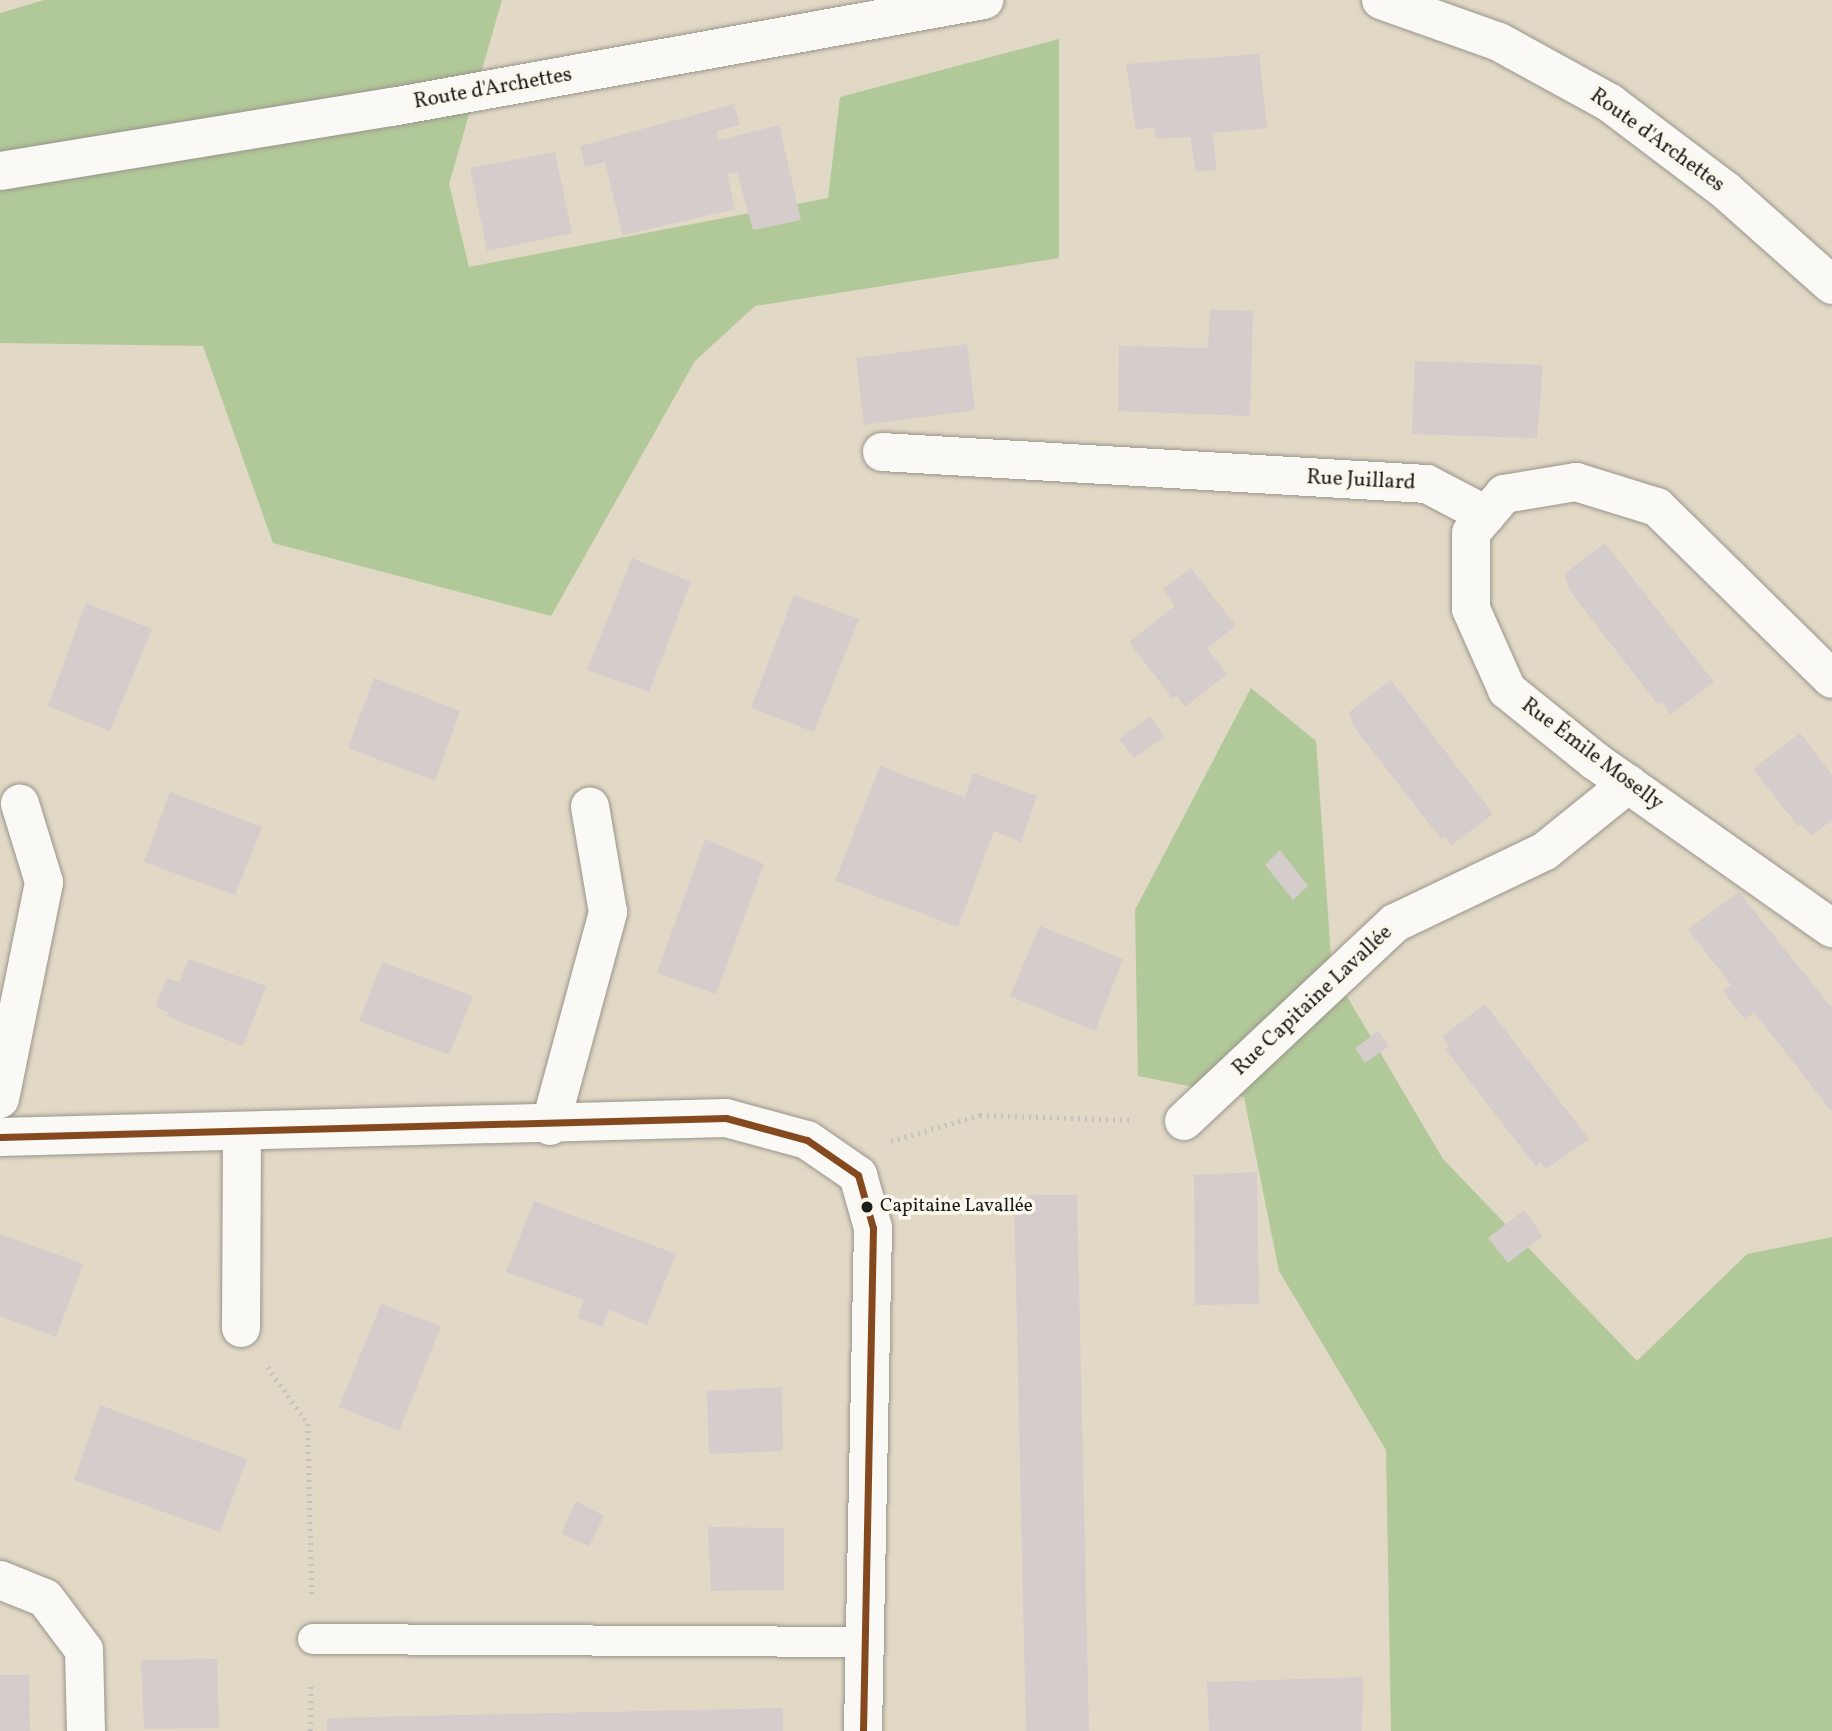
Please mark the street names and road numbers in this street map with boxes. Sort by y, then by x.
street label: Route d'Archettes [412,63,574,115]
street label: Route d'Archettes [1585,84,1729,198]
street label: Rue Juillard [1306,466,1416,496]
street label: Rue Émile Moselly [1516,693,1668,817]
street label: Rue Capitaine Lavallée [1228,920,1398,1082]

